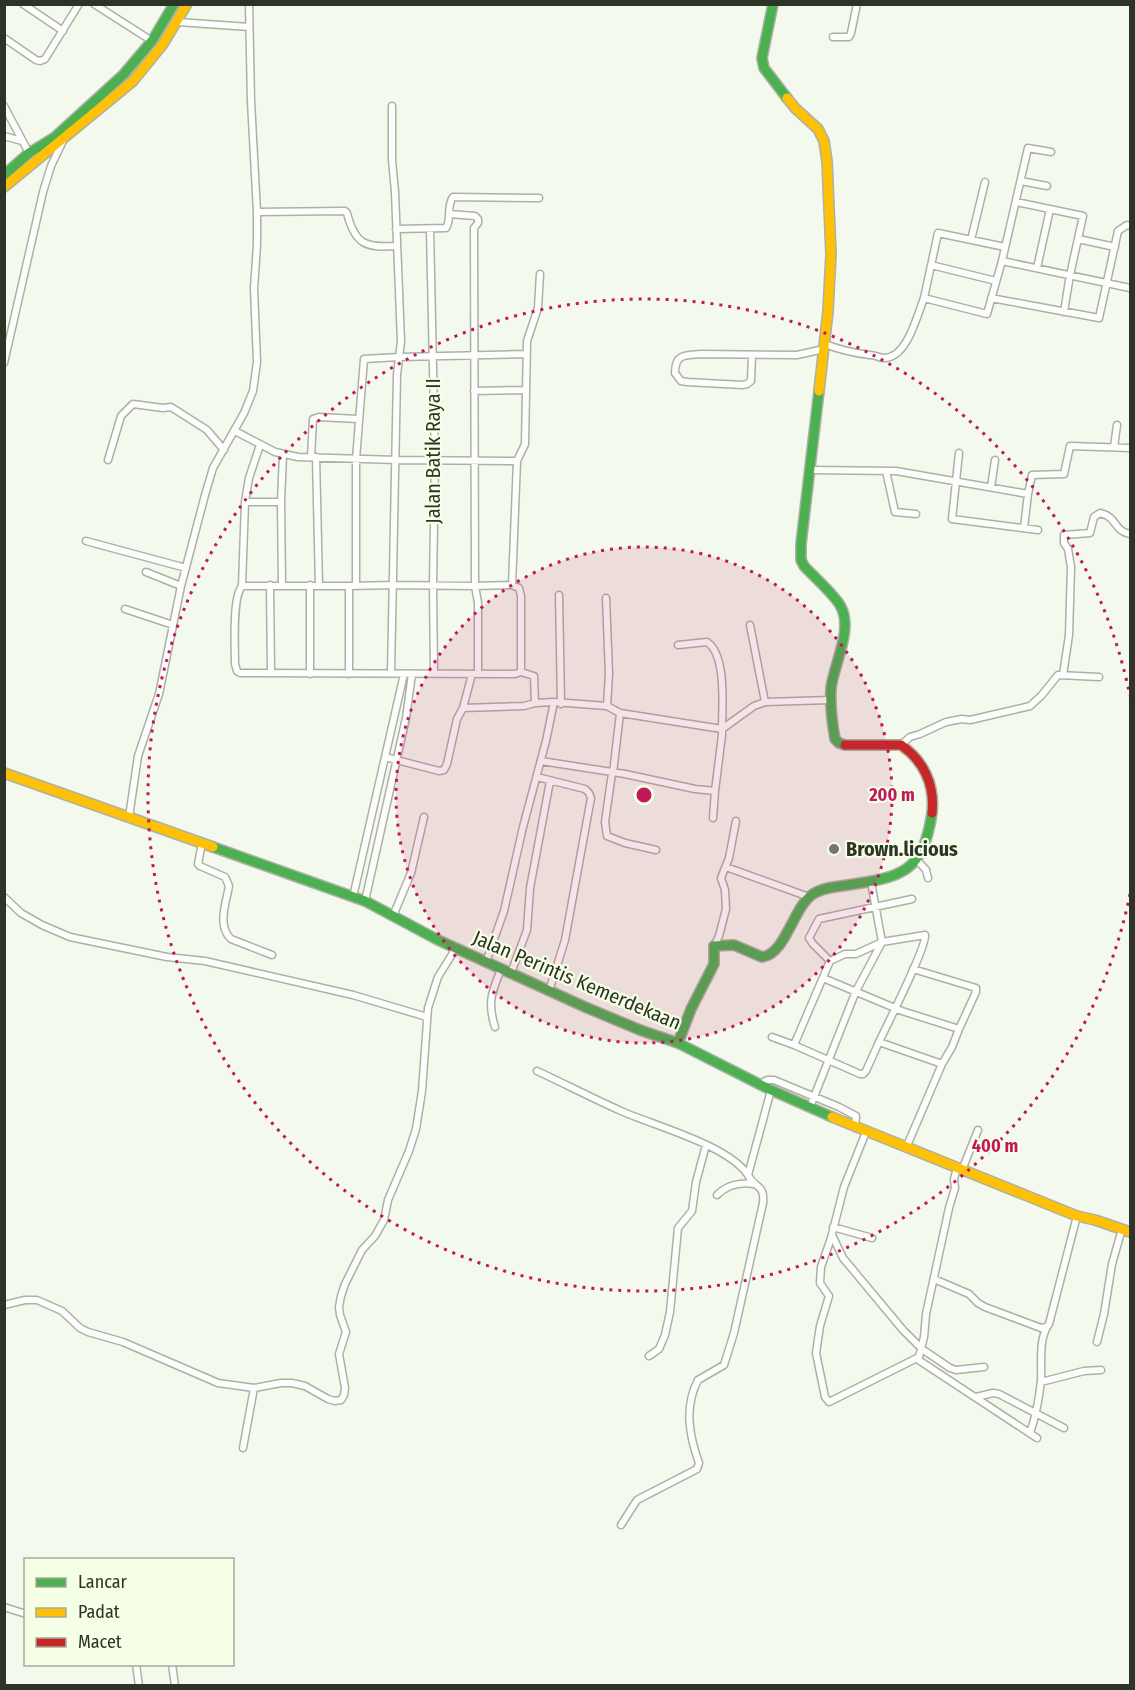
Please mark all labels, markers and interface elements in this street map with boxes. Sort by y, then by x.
street label: Jalan Batik Raya II [421,378,445,524]
text: 200 m [868,784,915,806]
centre of rings [634,785,654,805]
place label: Brown.licious [846,837,958,861]
marker: Brown.licious [827,842,841,856]
street label: Jalan Perintis Kemerdekaan [469,925,685,1035]
text: 400 m [972,1135,1018,1157]
legend [24,1558,234,1666]
text: Lancar [78,1571,127,1593]
text: Padat [78,1601,120,1623]
text: Macet [78,1631,122,1653]

